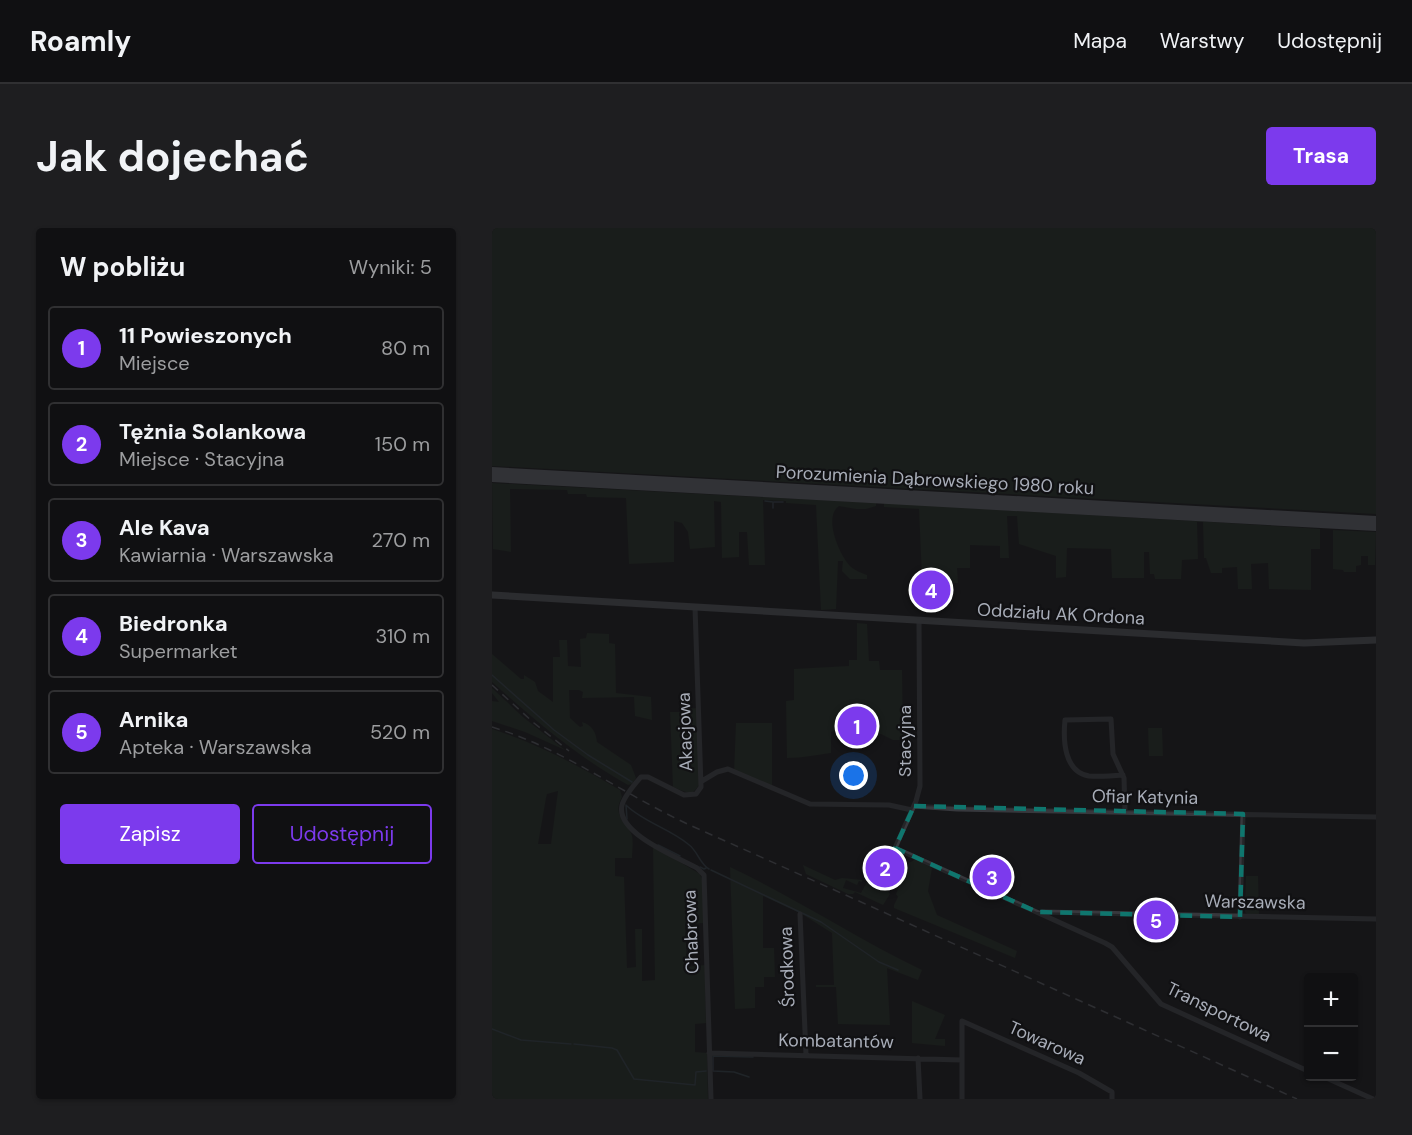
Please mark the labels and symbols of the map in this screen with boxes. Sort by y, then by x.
street label: Porozumienia Dąbrowskiego 1980 roku [775,460,1095,500]
pin: 4 [912,568,950,613]
street label: Oddziału AK Ordona [976,598,1146,630]
street label: Akacjowa [672,692,698,772]
pin: 1 [838,704,877,748]
street label: Stacyjna [893,705,917,777]
your location [839,761,868,790]
street label: Ofiar Katynia [1092,784,1198,810]
pin: 2 [866,846,904,890]
pin: 3 [972,854,1012,900]
street label: Warszawska [1204,889,1306,915]
street label: Chabrowa [678,890,704,974]
pin: 5 [1136,898,1176,942]
street label: Środkowa [774,926,800,1008]
street label: Transportowa [1163,976,1275,1048]
street label: Towarowa [1005,1015,1089,1071]
street label: Kombatantów [778,1028,894,1054]

